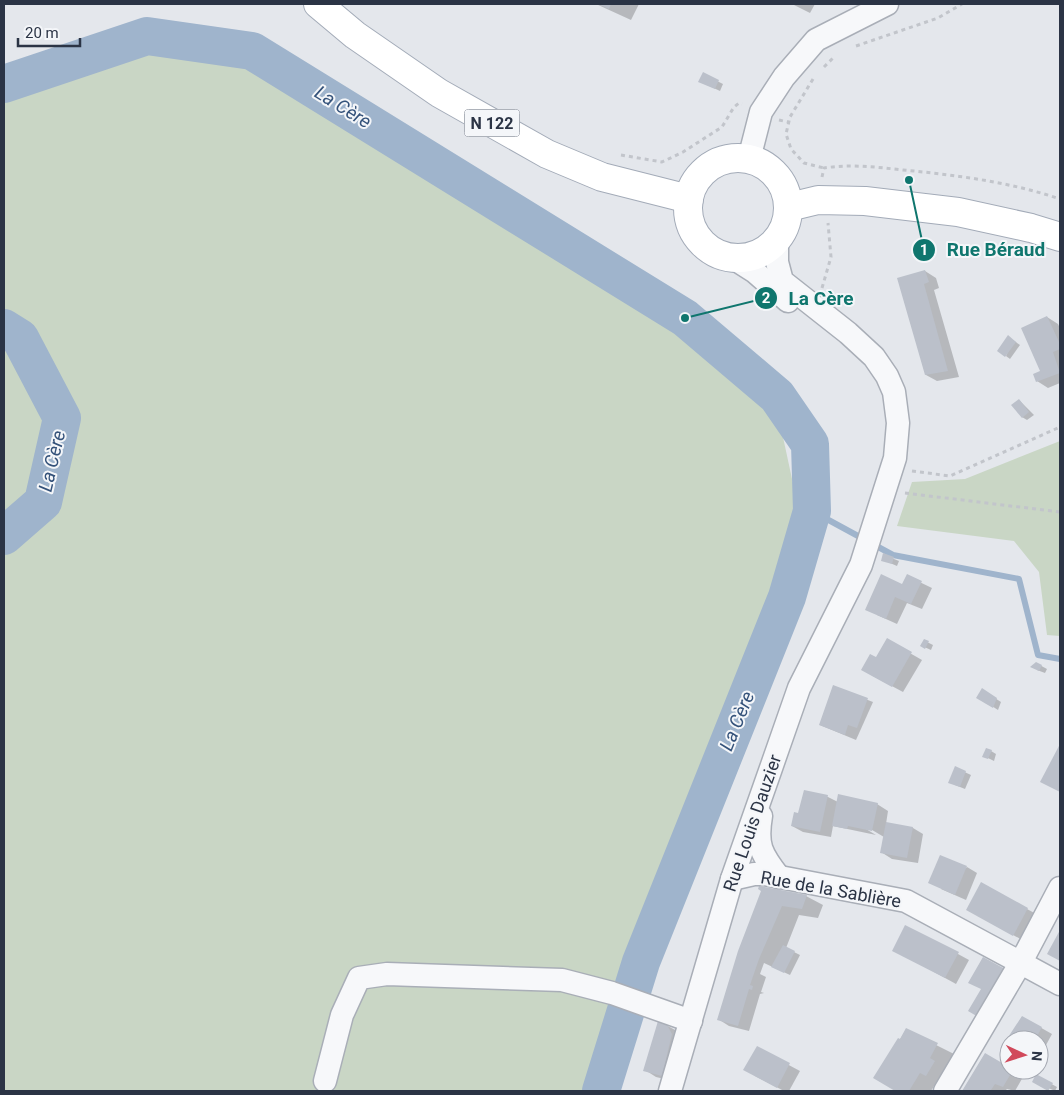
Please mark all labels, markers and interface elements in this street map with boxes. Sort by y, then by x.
scale bar [18,15,80,47]
text: 20 m [25,24,59,42]
water label: La Cère [311,81,376,133]
road number: N 122 [464,110,520,136]
callout: Rue Béraud [912,233,1055,267]
text: Rue Béraud [947,238,1045,261]
text: 1 [920,241,928,259]
callout: La Cère [754,281,864,315]
text: La Cère [789,287,853,310]
text: 2 [762,289,771,307]
water label: La Cère [34,428,70,494]
water label: La Cère [715,688,759,754]
street label: Rue Louis Dauzier [719,752,785,894]
street label: Rue de la Sablière [759,866,903,912]
north arrow [999,1030,1049,1080]
text: N [1029,1050,1045,1061]

